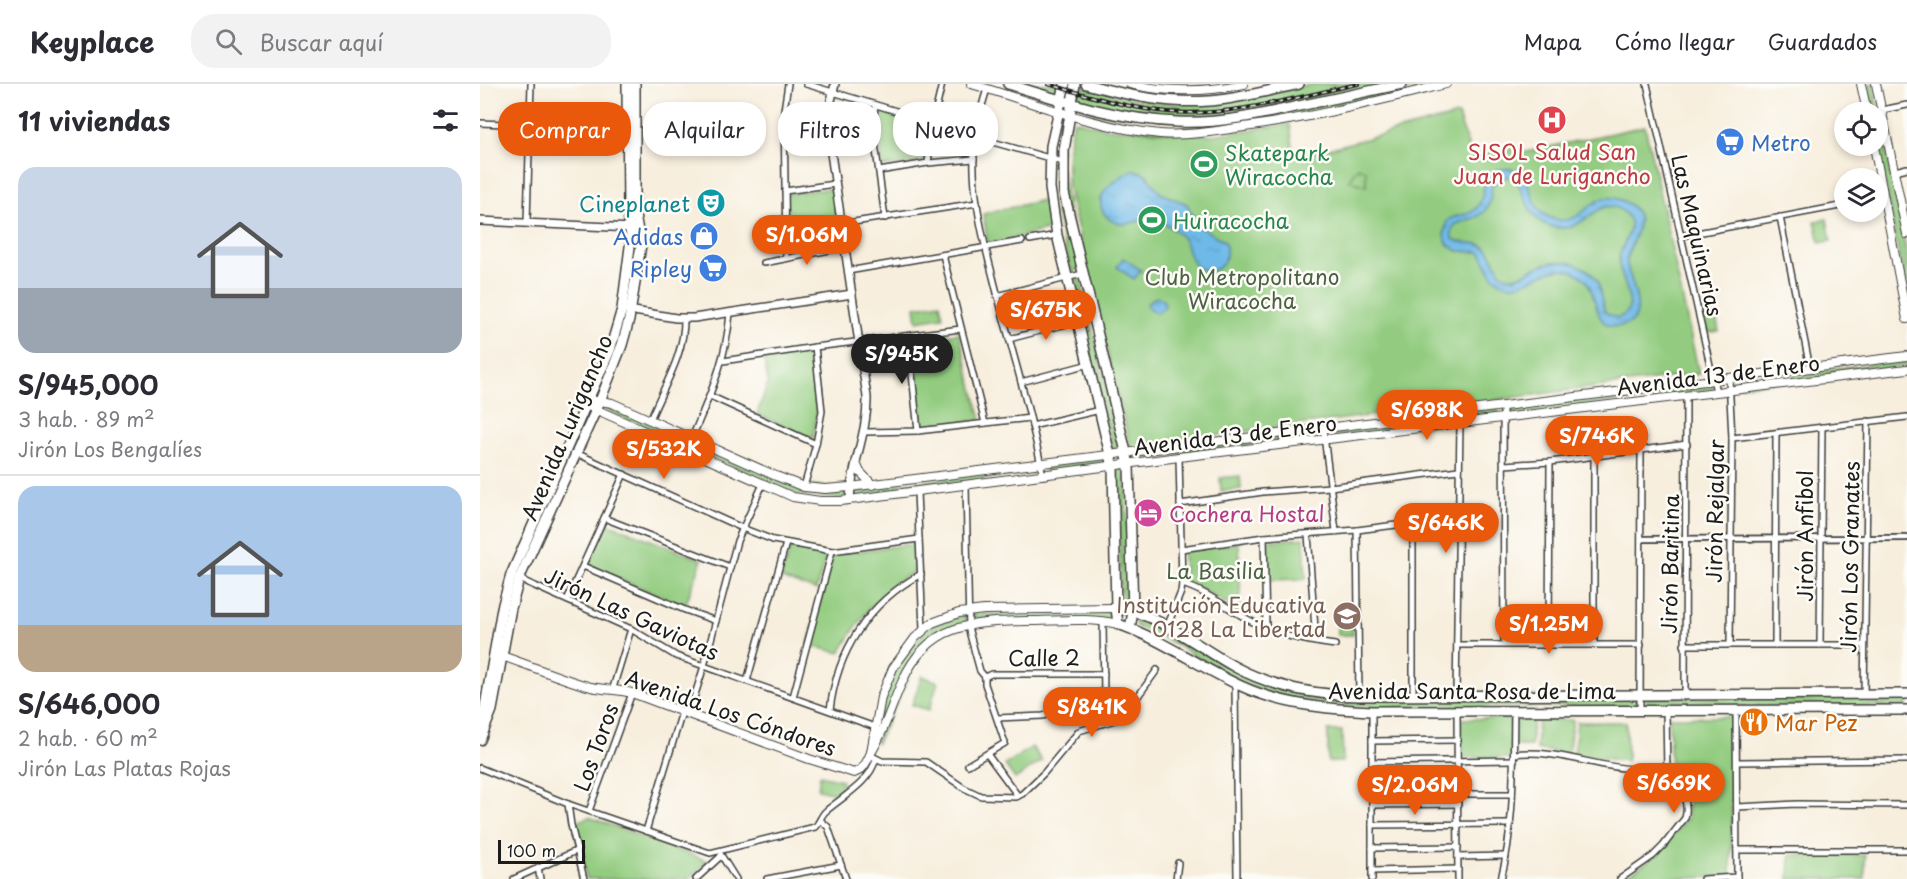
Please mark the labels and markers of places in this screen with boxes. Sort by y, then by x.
hospital icon: SISOL Salud San Juan de Lurigancho [1536,104,1568,136]
supermarket icon: Metro [1714,126,1746,158]
place label: Metro [1751,126,1811,158]
place label: SISOL Salud San Juan de Lurigancho [1453,135,1651,191]
place label: Skatepark Wiracocha [1225,136,1333,192]
sports icon: Skatepark Wiracocha [1188,148,1220,180]
place label: Cineplanet [579,187,690,219]
theatre icon: Cineplanet [695,187,727,219]
sports icon: Huiracocha [1136,204,1168,236]
place label: Huiracocha [1173,204,1289,236]
pin: S/1.06M [752,215,862,266]
place label: Adidas [613,220,683,252]
shop icon: Adidas [688,220,720,252]
place label: Ripley [629,252,692,284]
supermarket icon: Ripley [697,252,729,284]
pin: S/675K [997,290,1095,341]
pin: S/945K [853,334,951,385]
pin: S/698K [1378,390,1476,441]
pin: S/746K [1548,416,1646,467]
pin: S/532K [615,429,713,480]
hotel icon: Cochera Hostal [1132,497,1164,529]
place label: Cochera Hostal [1169,497,1324,529]
pin: S/646K [1397,503,1495,554]
place label: Institución Educativa 0128 La Libertad [1116,588,1327,644]
school or university icon: Institución Educativa 0128 La Libertad [1331,600,1363,632]
pin: S/1.25M [1494,604,1604,655]
pin: S/841K [1043,687,1141,738]
restaurant icon: Mar Pez [1738,706,1770,738]
place label: Mar Pez [1775,706,1858,738]
pin: S/669K [1625,763,1723,814]
pin: S/2.06M [1360,765,1470,816]

